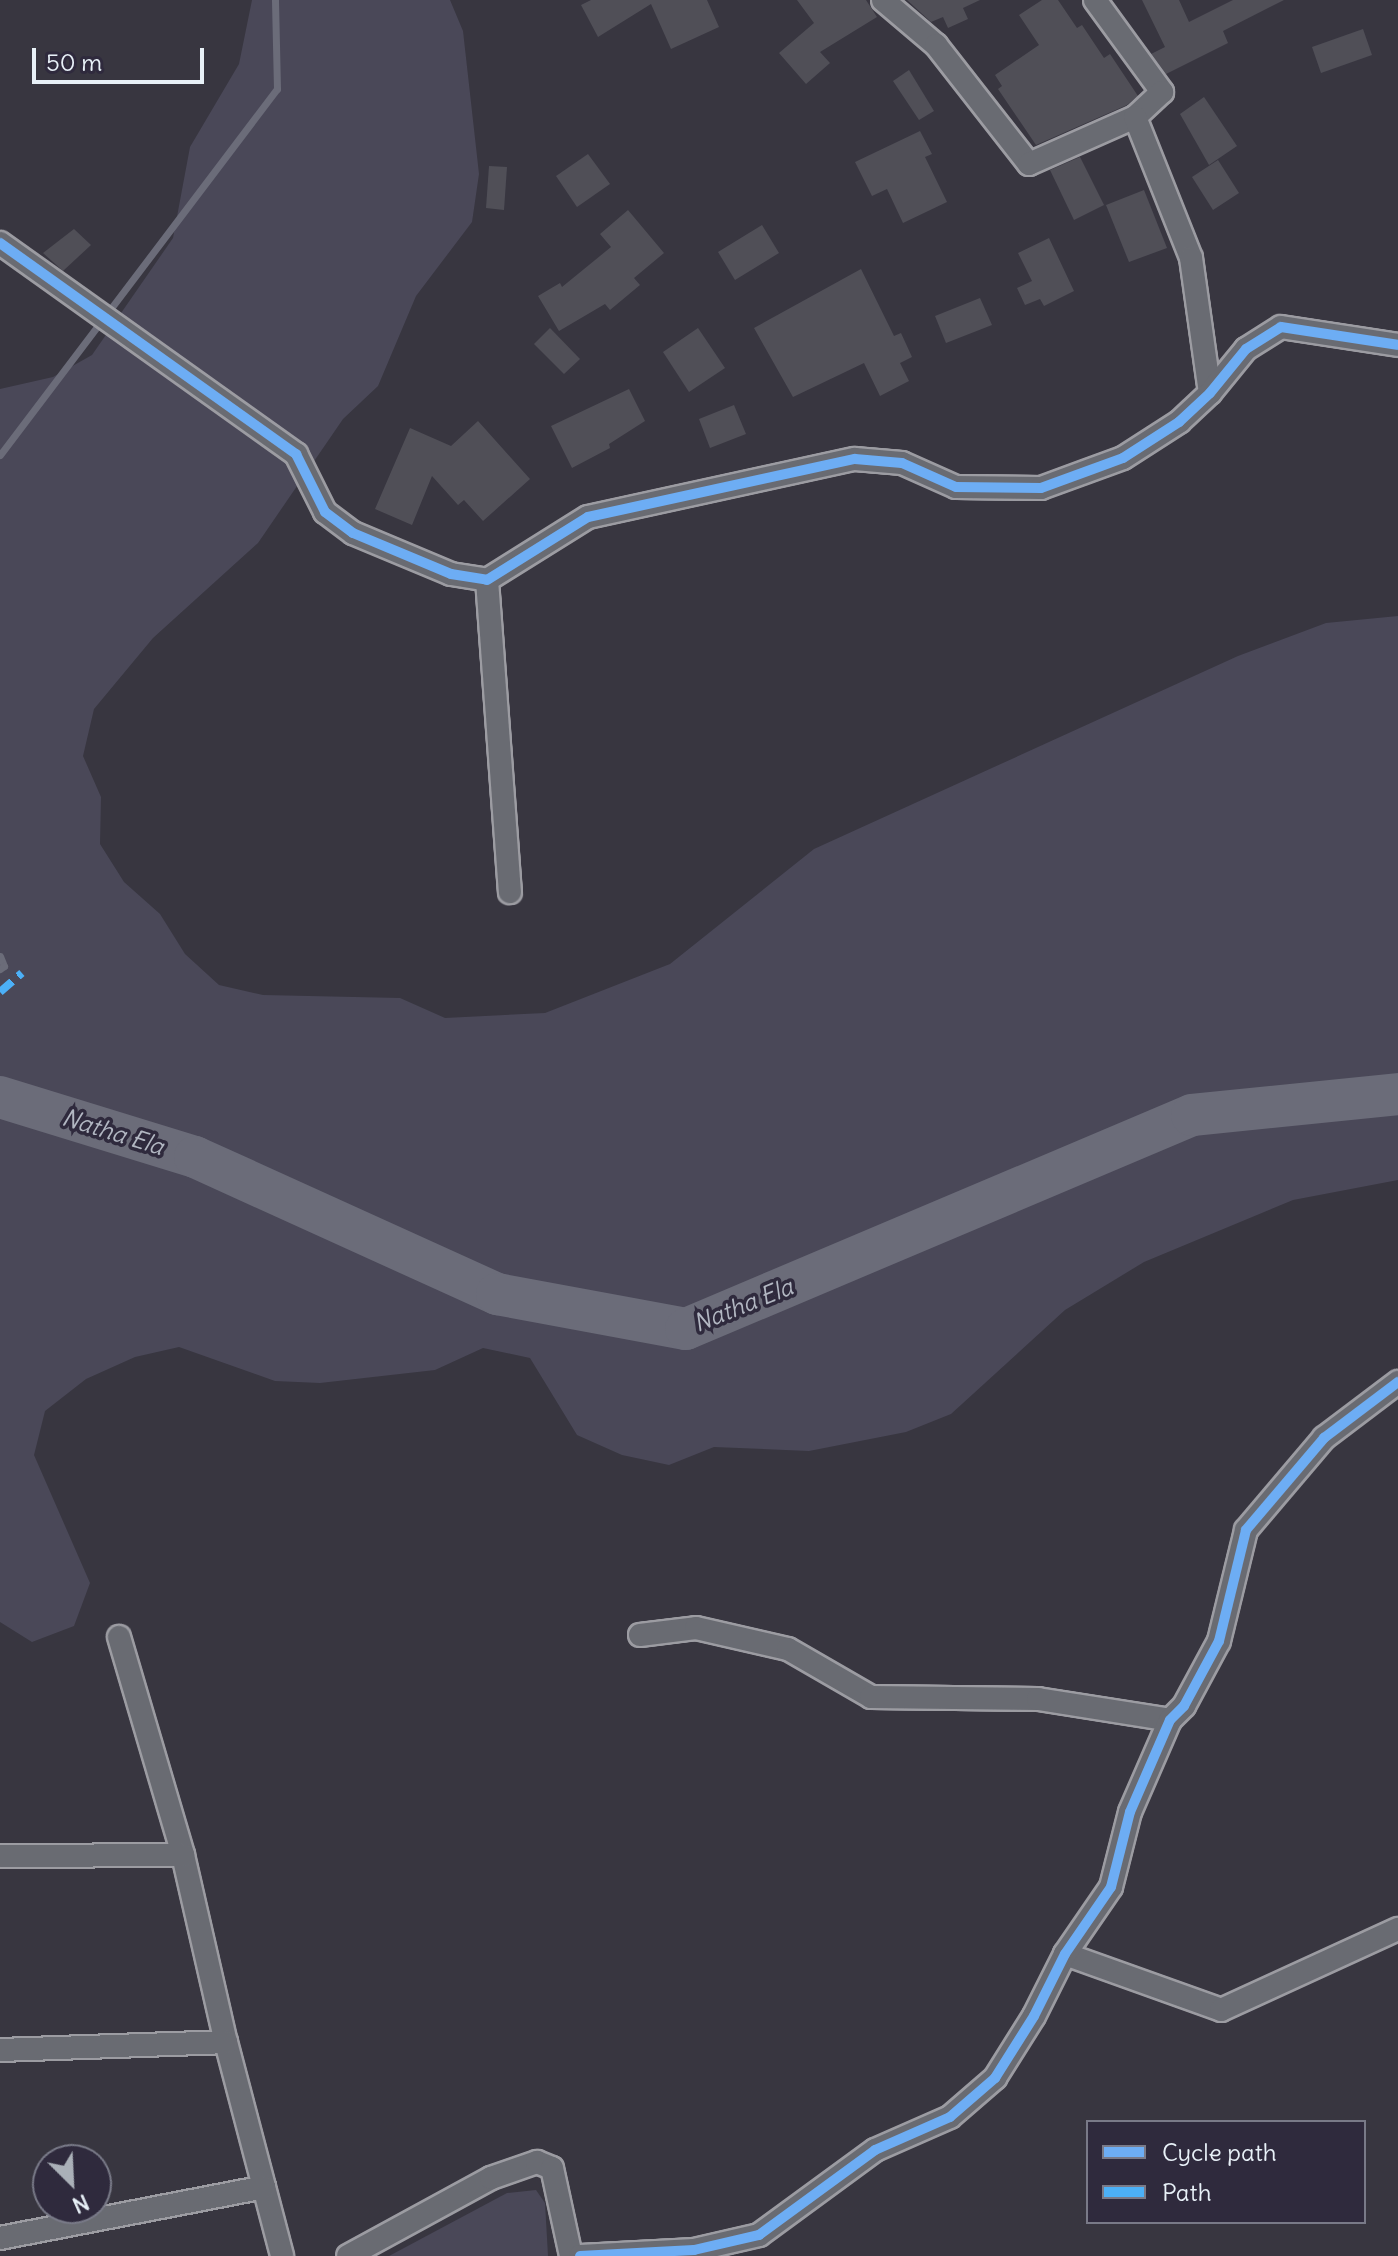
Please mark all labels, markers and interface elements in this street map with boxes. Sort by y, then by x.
scale bar [36,32,208,82]
text: 50 m [46,47,102,77]
water label: Natha Ela [59,1103,167,1161]
water label: Natha Ela [689,1272,797,1338]
legend [1086,2120,1366,2224]
text: Cycle path [1162,2137,1277,2167]
north arrow [32,2144,112,2224]
text: Path [1162,2177,1212,2207]
text: N [68,2188,94,2220]

